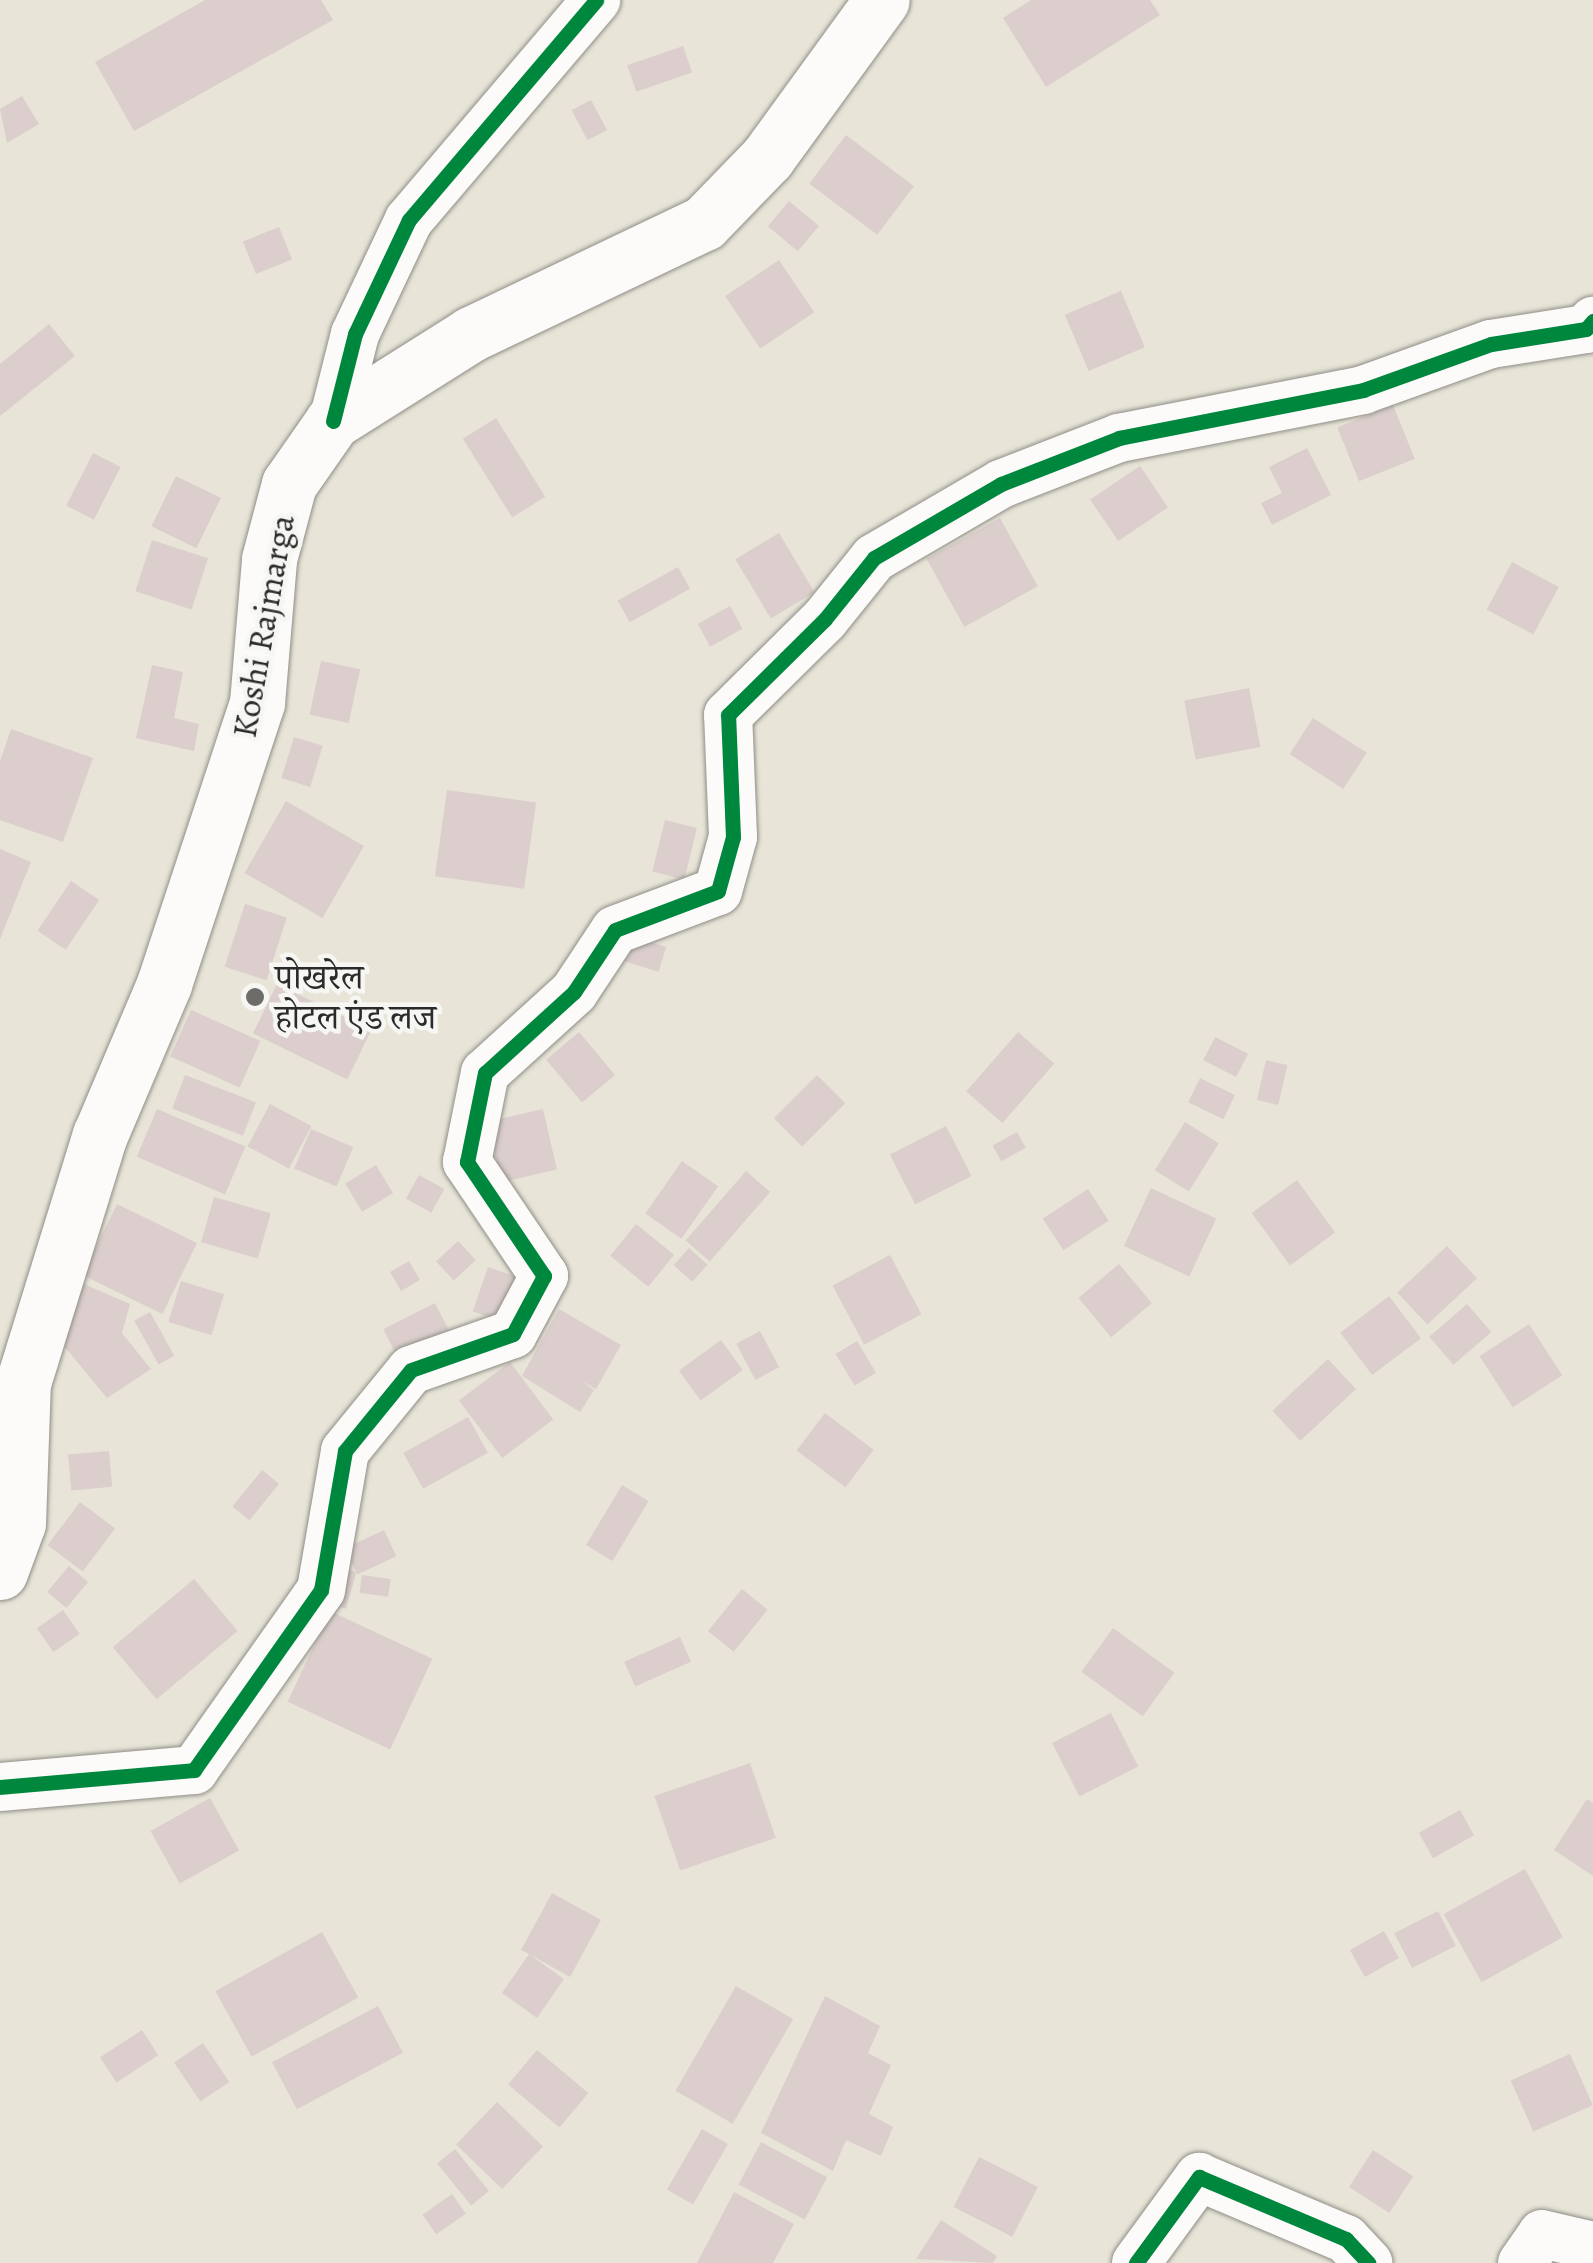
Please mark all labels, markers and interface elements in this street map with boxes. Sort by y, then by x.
street label: Koshi Rajmarga [223,511,303,741]
place label: पोखरेल होटल एंड लज [275,956,436,1038]
marker: पोखरेल होटल एंड लज [244,986,266,1008]

